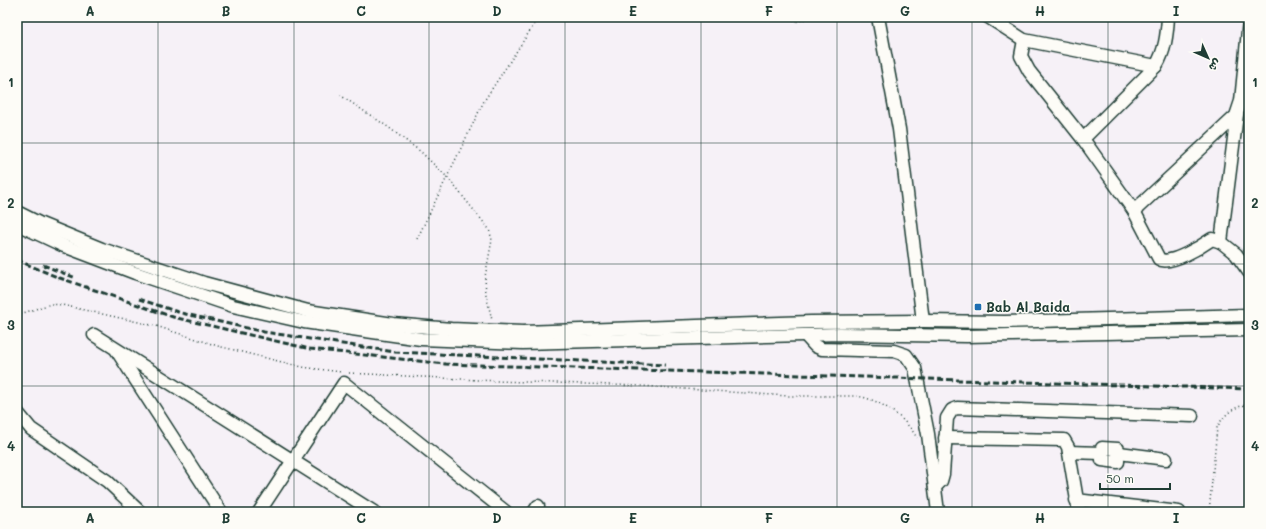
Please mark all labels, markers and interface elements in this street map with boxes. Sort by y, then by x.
text: A [85,2,95,19]
text: B [222,2,231,19]
text: C [356,2,366,19]
text: D [492,2,502,19]
text: E [629,2,637,19]
text: F [765,2,773,19]
text: G [900,2,910,19]
text: H [1035,2,1045,19]
text: I [1173,2,1180,19]
north arrow [1188,38,1228,78]
text: ش [1206,56,1225,75]
text: 1 [8,73,14,90]
text: 1 [1252,73,1258,90]
text: 2 [7,194,15,211]
text: 2 [1251,194,1259,211]
place label: Bab Al Baida [986,298,1070,315]
marker: Bab Al Baida [973,302,983,312]
text: 3 [7,316,15,333]
text: 3 [1251,316,1259,333]
text: 4 [7,437,15,454]
text: 4 [1251,437,1259,454]
scale bar [1100,465,1170,491]
text: 50 m [1106,470,1134,486]
text: A [85,509,95,526]
text: B [222,509,231,526]
text: C [356,509,366,526]
text: D [492,509,502,526]
text: E [629,509,637,526]
text: F [765,509,773,526]
text: G [900,509,910,526]
text: H [1035,509,1045,526]
text: I [1173,509,1180,526]

